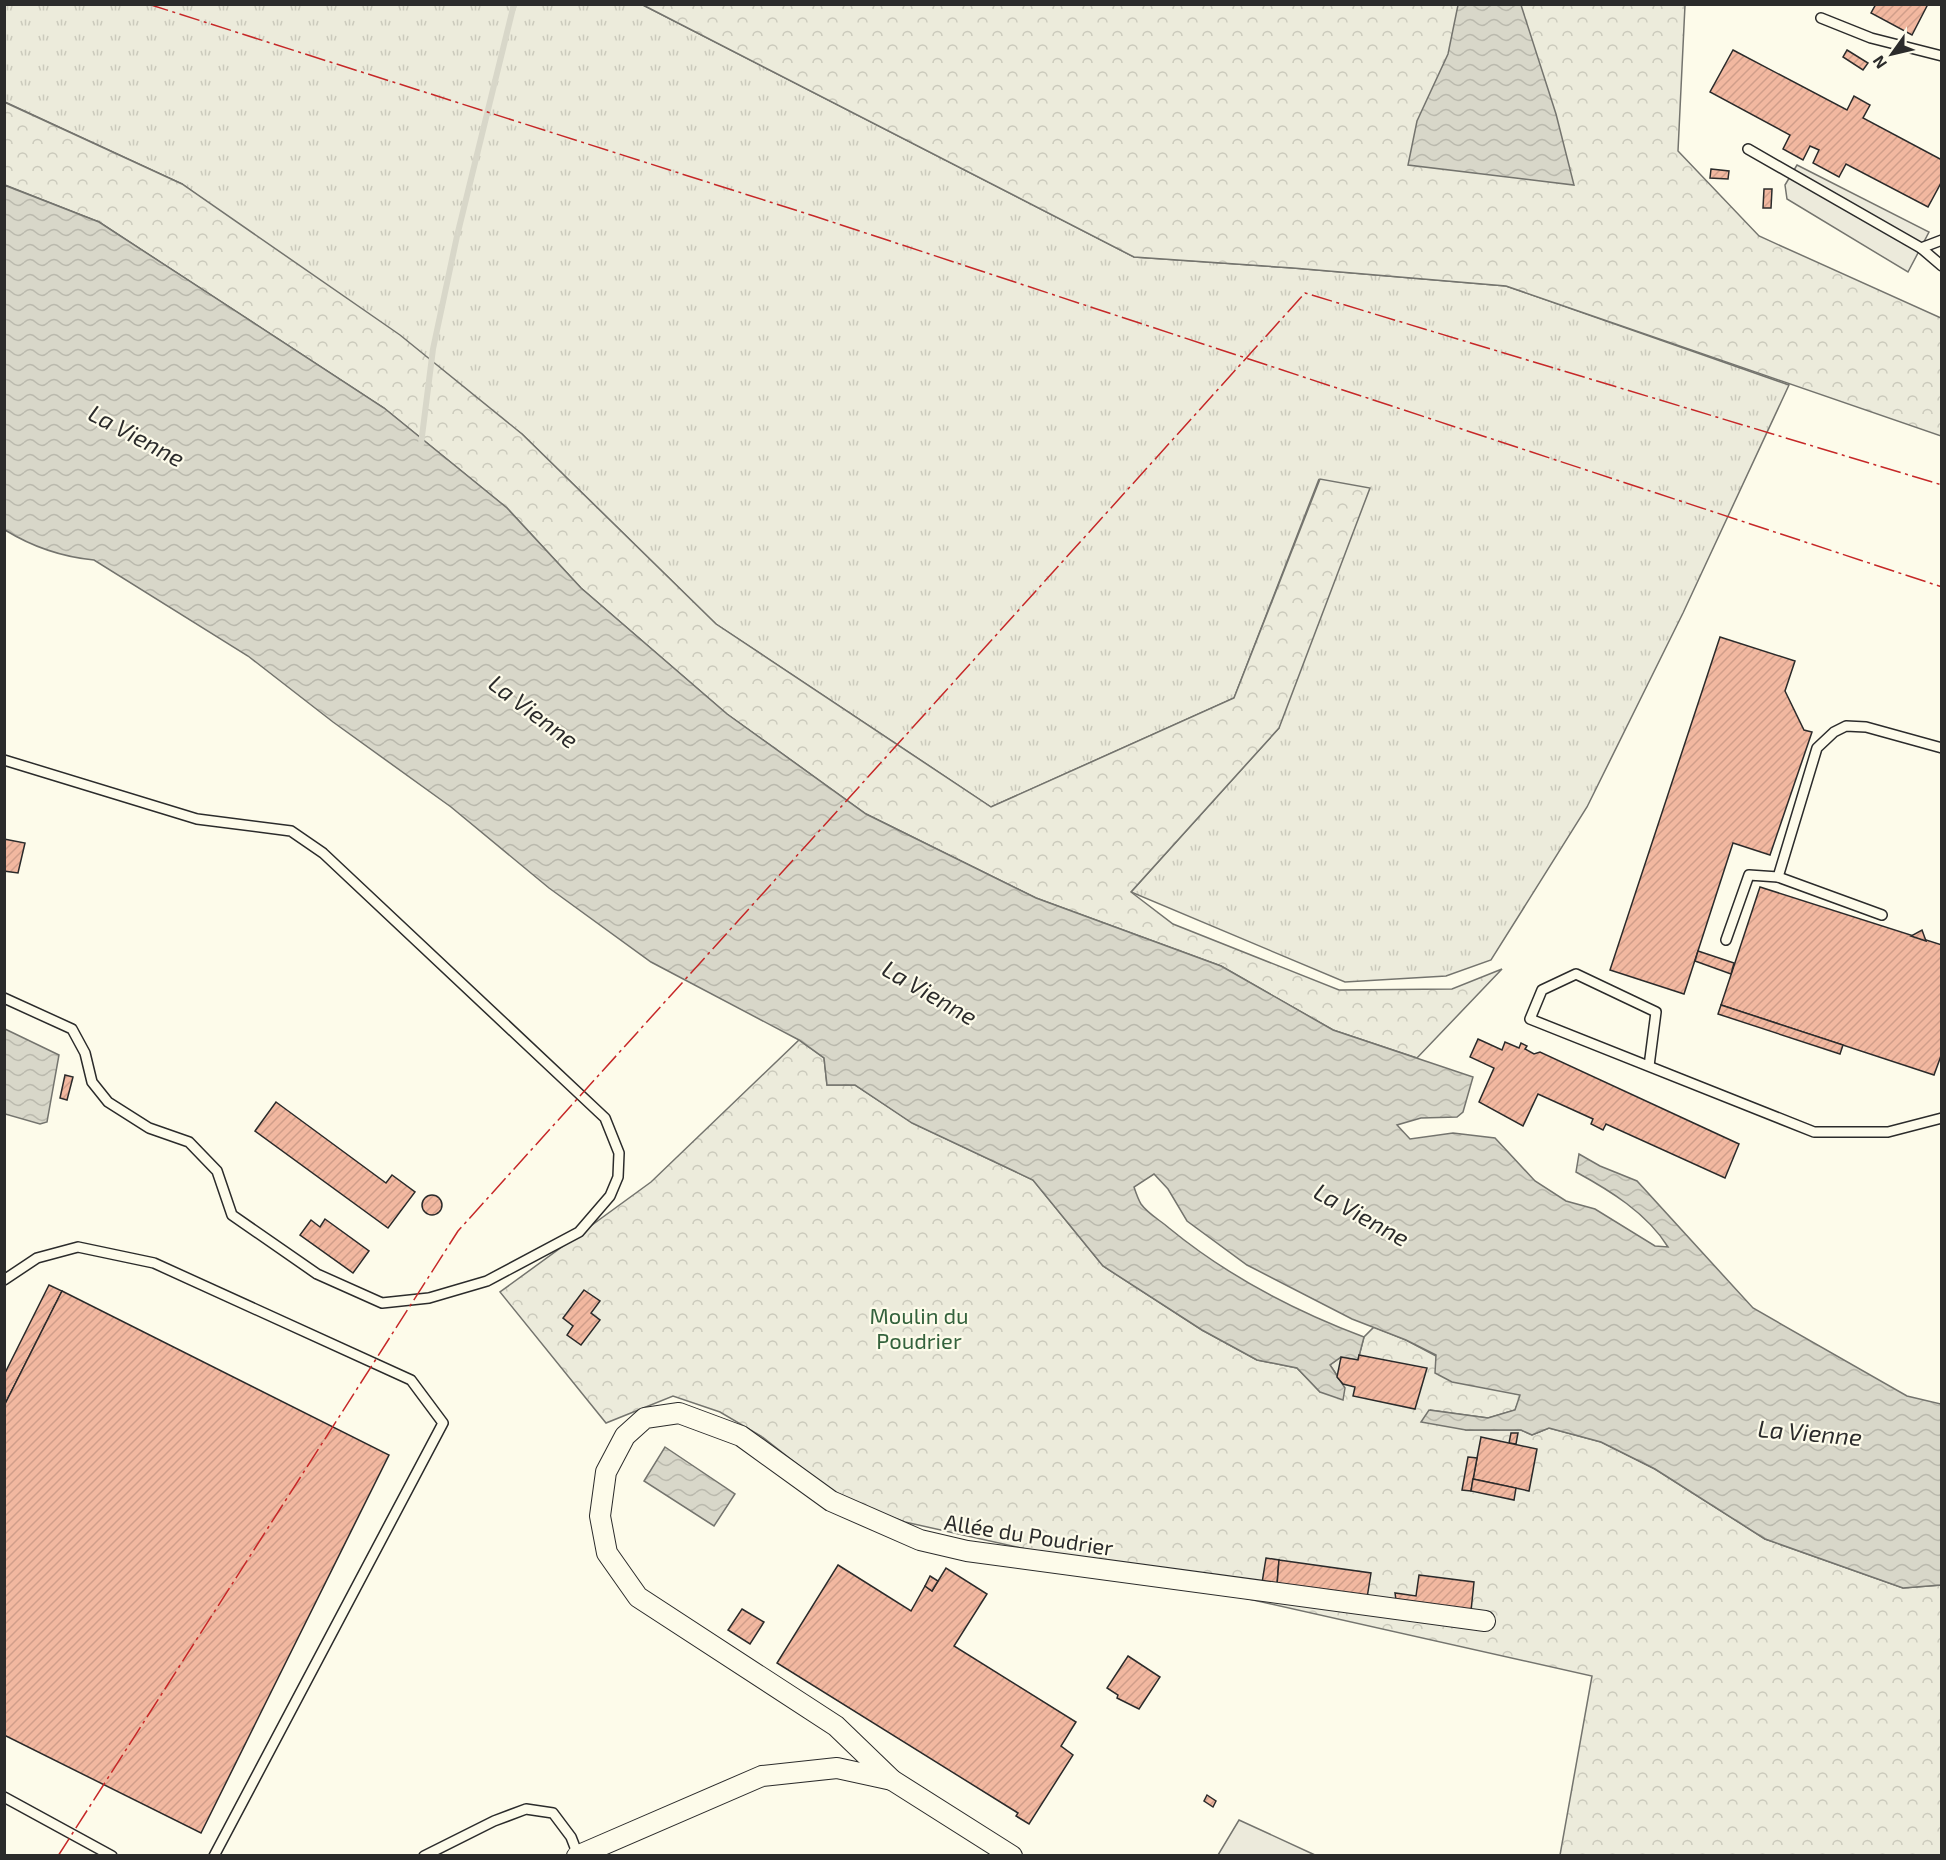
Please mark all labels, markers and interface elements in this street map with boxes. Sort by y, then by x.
north arrow [1862,24,1922,84]
text: N [1868,53,1890,73]
water label: La Vienne [84,398,190,472]
water label: La Vienne [484,668,585,754]
water label: La Vienne [877,953,983,1031]
water label: La Vienne [1309,1176,1415,1252]
park label: Moulin du Poudrier [869,1302,969,1353]
water label: La Vienne [1757,1413,1863,1451]
street label: Allée du Poudrier [943,1508,1116,1560]

